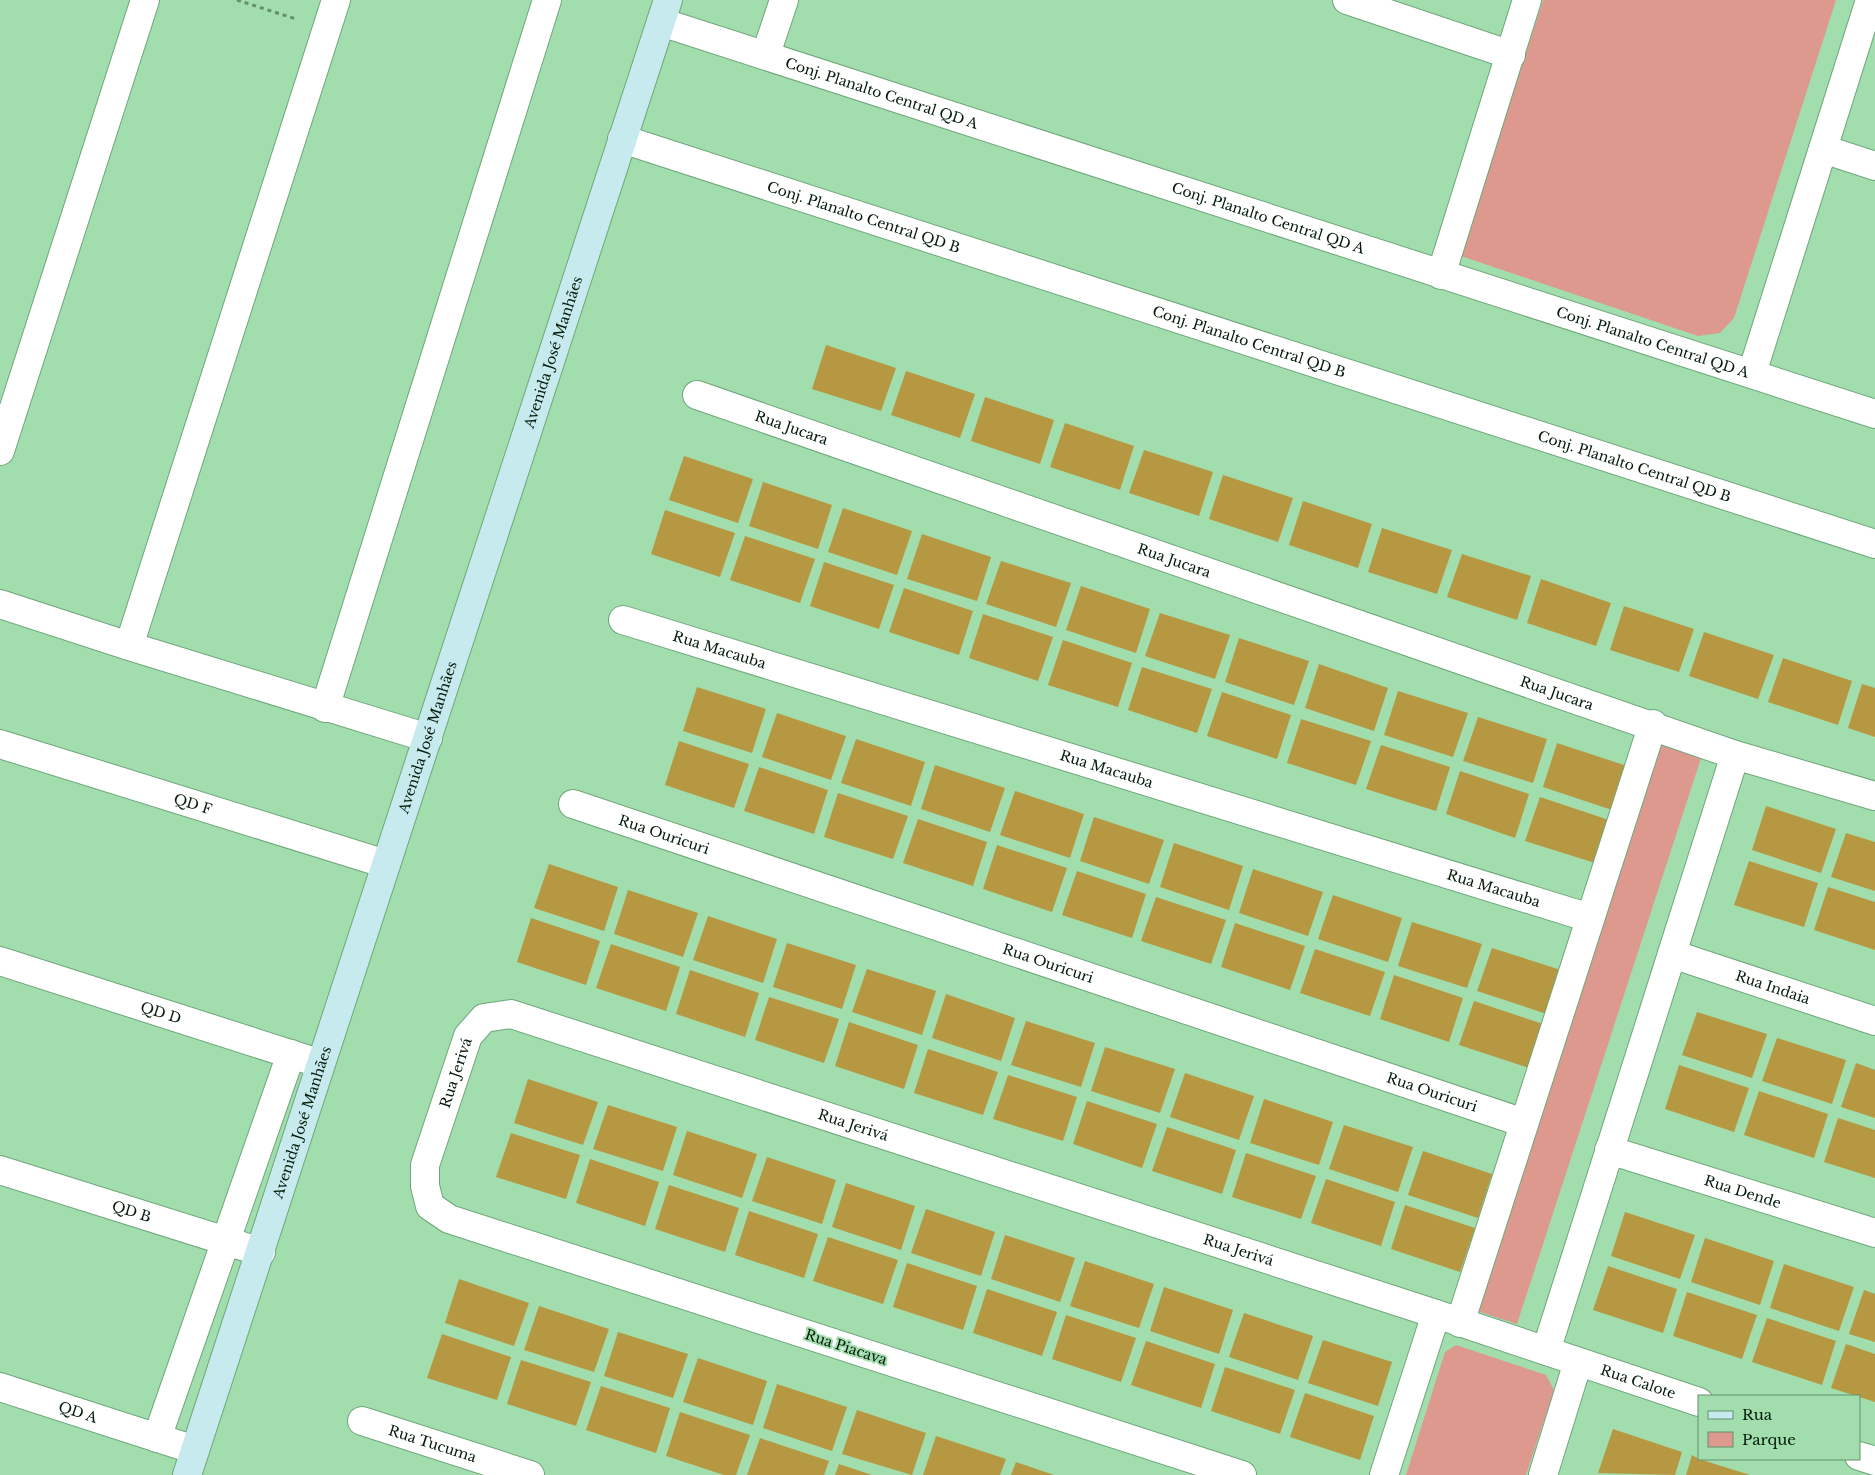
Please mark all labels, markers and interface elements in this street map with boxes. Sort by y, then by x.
street label: Conj. Planalto Central QD A [783,54,981,133]
street label: Conj. Planalto Central QD B [765,177,963,257]
street label: Conj. Planalto Central QD A [1169,179,1367,258]
street label: Avenida José Manhães [520,274,586,432]
street label: Conj. Planalto Central QD B [1150,302,1348,381]
street label: Conj. Planalto Central QD A [1554,303,1751,382]
street label: Rua Jucara [752,407,831,449]
street label: Conj. Planalto Central QD B [1536,427,1734,506]
street label: Rua Jucara [1135,539,1213,582]
street label: Rua Macauba [671,627,769,673]
street label: Avenida José Manhães [394,659,461,817]
street label: Rua Jucara [1518,672,1596,714]
street label: Rua Macauba [1058,746,1156,792]
street label: QD F [172,790,215,819]
street label: Rua Ouricuri [616,811,712,858]
street label: Rua Macauba [1445,865,1543,911]
street label: Rua Ouricuri [1000,940,1096,987]
street label: Rua Indaia [1733,967,1812,1008]
street label: QD D [138,998,184,1028]
street label: Rua Jerivá [436,1035,476,1110]
street label: Avenida José Manhães [269,1044,335,1202]
street label: Rua Ouricuri [1384,1069,1480,1116]
street label: Rua Jerivá [816,1105,891,1145]
street label: Rua Dende [1702,1171,1783,1212]
street label: QD B [110,1197,154,1226]
street label: Rua Jerivá [1201,1230,1276,1270]
street label: Rua Piacava [803,1325,890,1369]
street label: Rua Calote [1598,1361,1678,1403]
legend [1698,1395,1860,1460]
street label: QD A [56,1398,100,1427]
text: Rua [1742,1405,1773,1424]
street label: Rua Tucuma [386,1421,479,1466]
text: Parque [1742,1430,1796,1449]

